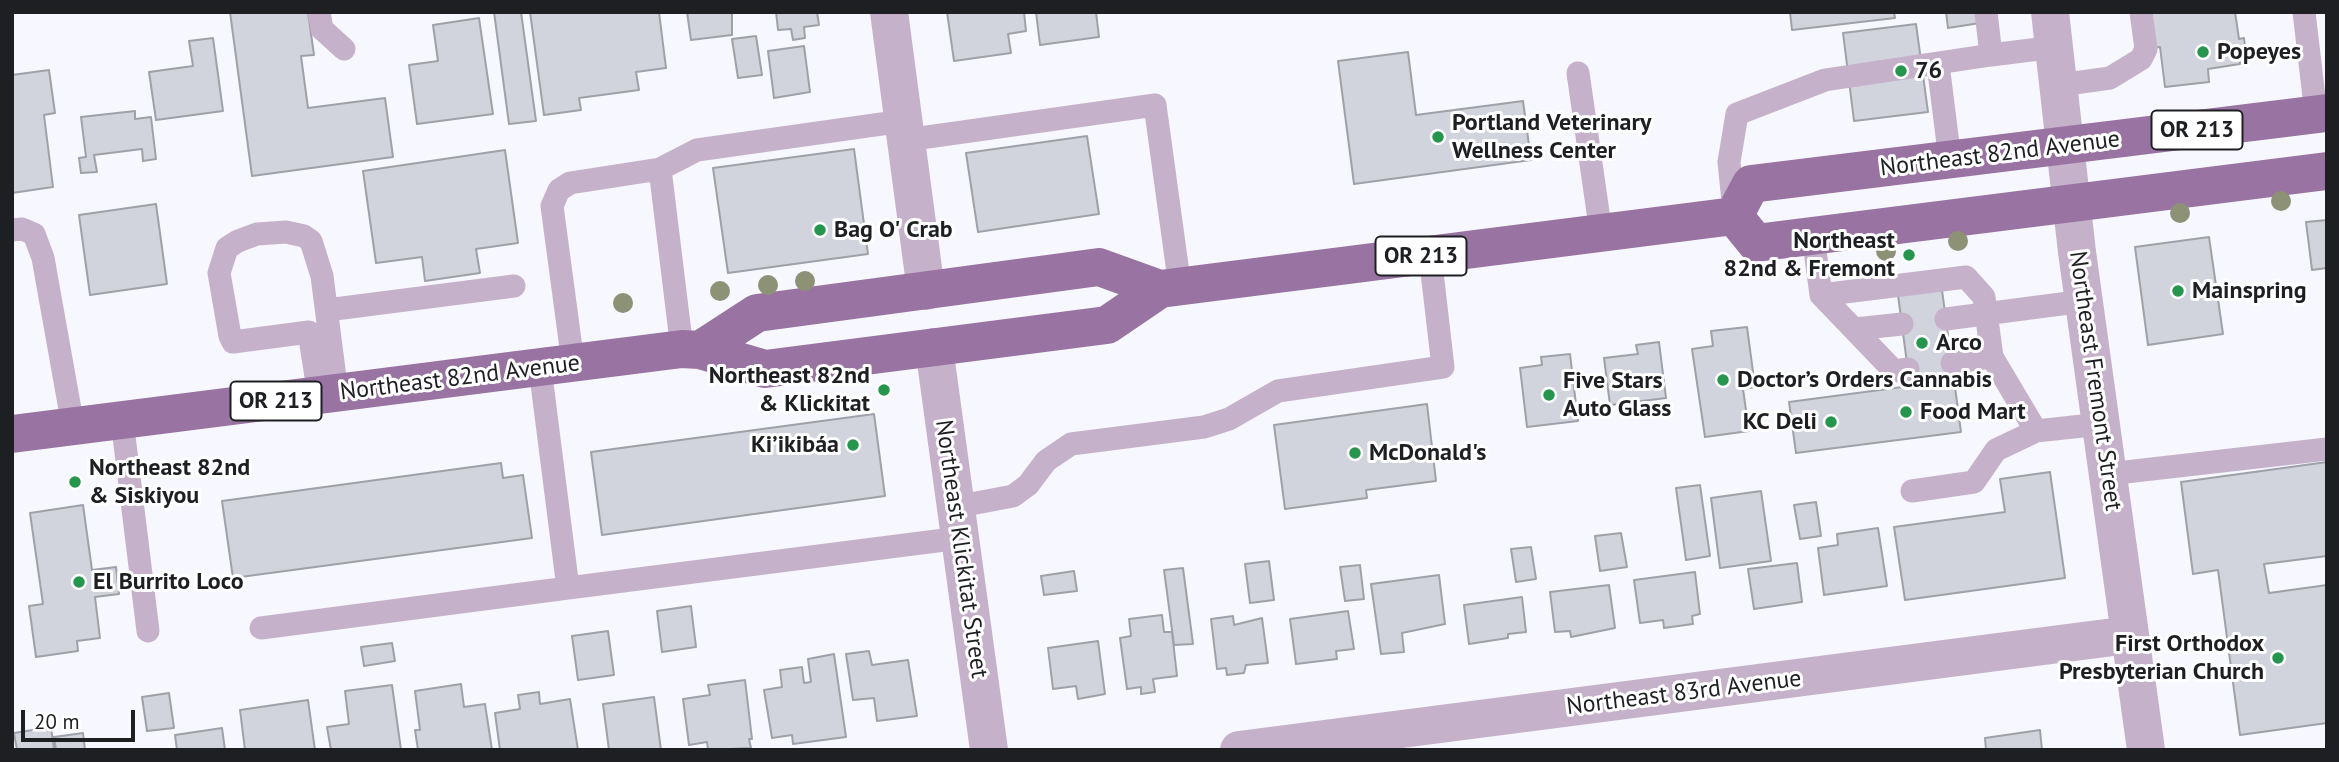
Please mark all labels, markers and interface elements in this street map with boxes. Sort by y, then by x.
place label: Popeyes [2217,38,2301,66]
marker: Popeyes [2195,44,2211,60]
place label: 76 [1915,57,1942,85]
marker: 76 [1893,63,1909,79]
place label: Portland Veterinary Wellness Center [1452,109,1651,165]
road number: OR 213 [2152,111,2242,150]
street label: Northeast 82nd Avenue [1878,125,2122,183]
marker: Portland Veterinary Wellness Center [1430,129,1446,145]
place label: Bag O' Crab [834,216,953,244]
marker: Bag O' Crab [812,222,828,238]
place label: Northeast 82nd & Fremont [1724,227,1895,283]
road number: OR 213 [1376,236,1466,276]
marker: Northeast 82nd & Fremont [1901,247,1917,263]
street label: Northeast Fremont Street [2063,249,2127,513]
place label: Mainspring [2192,277,2307,305]
marker: Mainspring [2170,283,2186,299]
place label: Arco [1936,329,1982,357]
marker: Arco [1914,335,1930,351]
street label: Northeast 82nd Avenue [338,349,582,407]
place label: Northeast 82nd & Klickitat [709,362,870,418]
place label: Doctor’s Orders Cannabis [1737,366,1992,394]
place label: Five Stars Auto Glass [1563,367,1671,423]
marker: Doctor’s Orders Cannabis [1715,372,1731,388]
road number: OR 213 [230,382,322,420]
marker: Northeast 82nd & Klickitat [876,382,892,398]
marker: Five Stars Auto Glass [1541,387,1557,403]
place label: Food Mart [1920,398,2026,426]
marker: Food Mart [1898,404,1914,420]
place label: KC Deli [1743,408,1817,436]
marker: KC Deli [1823,414,1839,430]
street label: Northeast Klickitat Street [929,418,993,680]
place label: Ki’ikibáa [751,431,839,459]
marker: Ki’ikibáa [845,437,861,453]
place label: McDonald's [1369,439,1486,467]
marker: McDonald's [1347,445,1363,461]
place label: Northeast 82nd & Siskiyou [89,454,250,510]
marker: Northeast 82nd & Siskiyou [67,474,83,490]
place label: El Burrito Loco [93,568,244,596]
marker: El Burrito Loco [71,574,87,590]
place label: First Orthodox Presbyterian Church [2059,630,2264,686]
marker: First Orthodox Presbyterian Church [2270,650,2286,666]
street label: Northeast 83rd Avenue [1565,664,1803,722]
scale bar [24,696,138,740]
text: 20 m [34,708,80,735]

